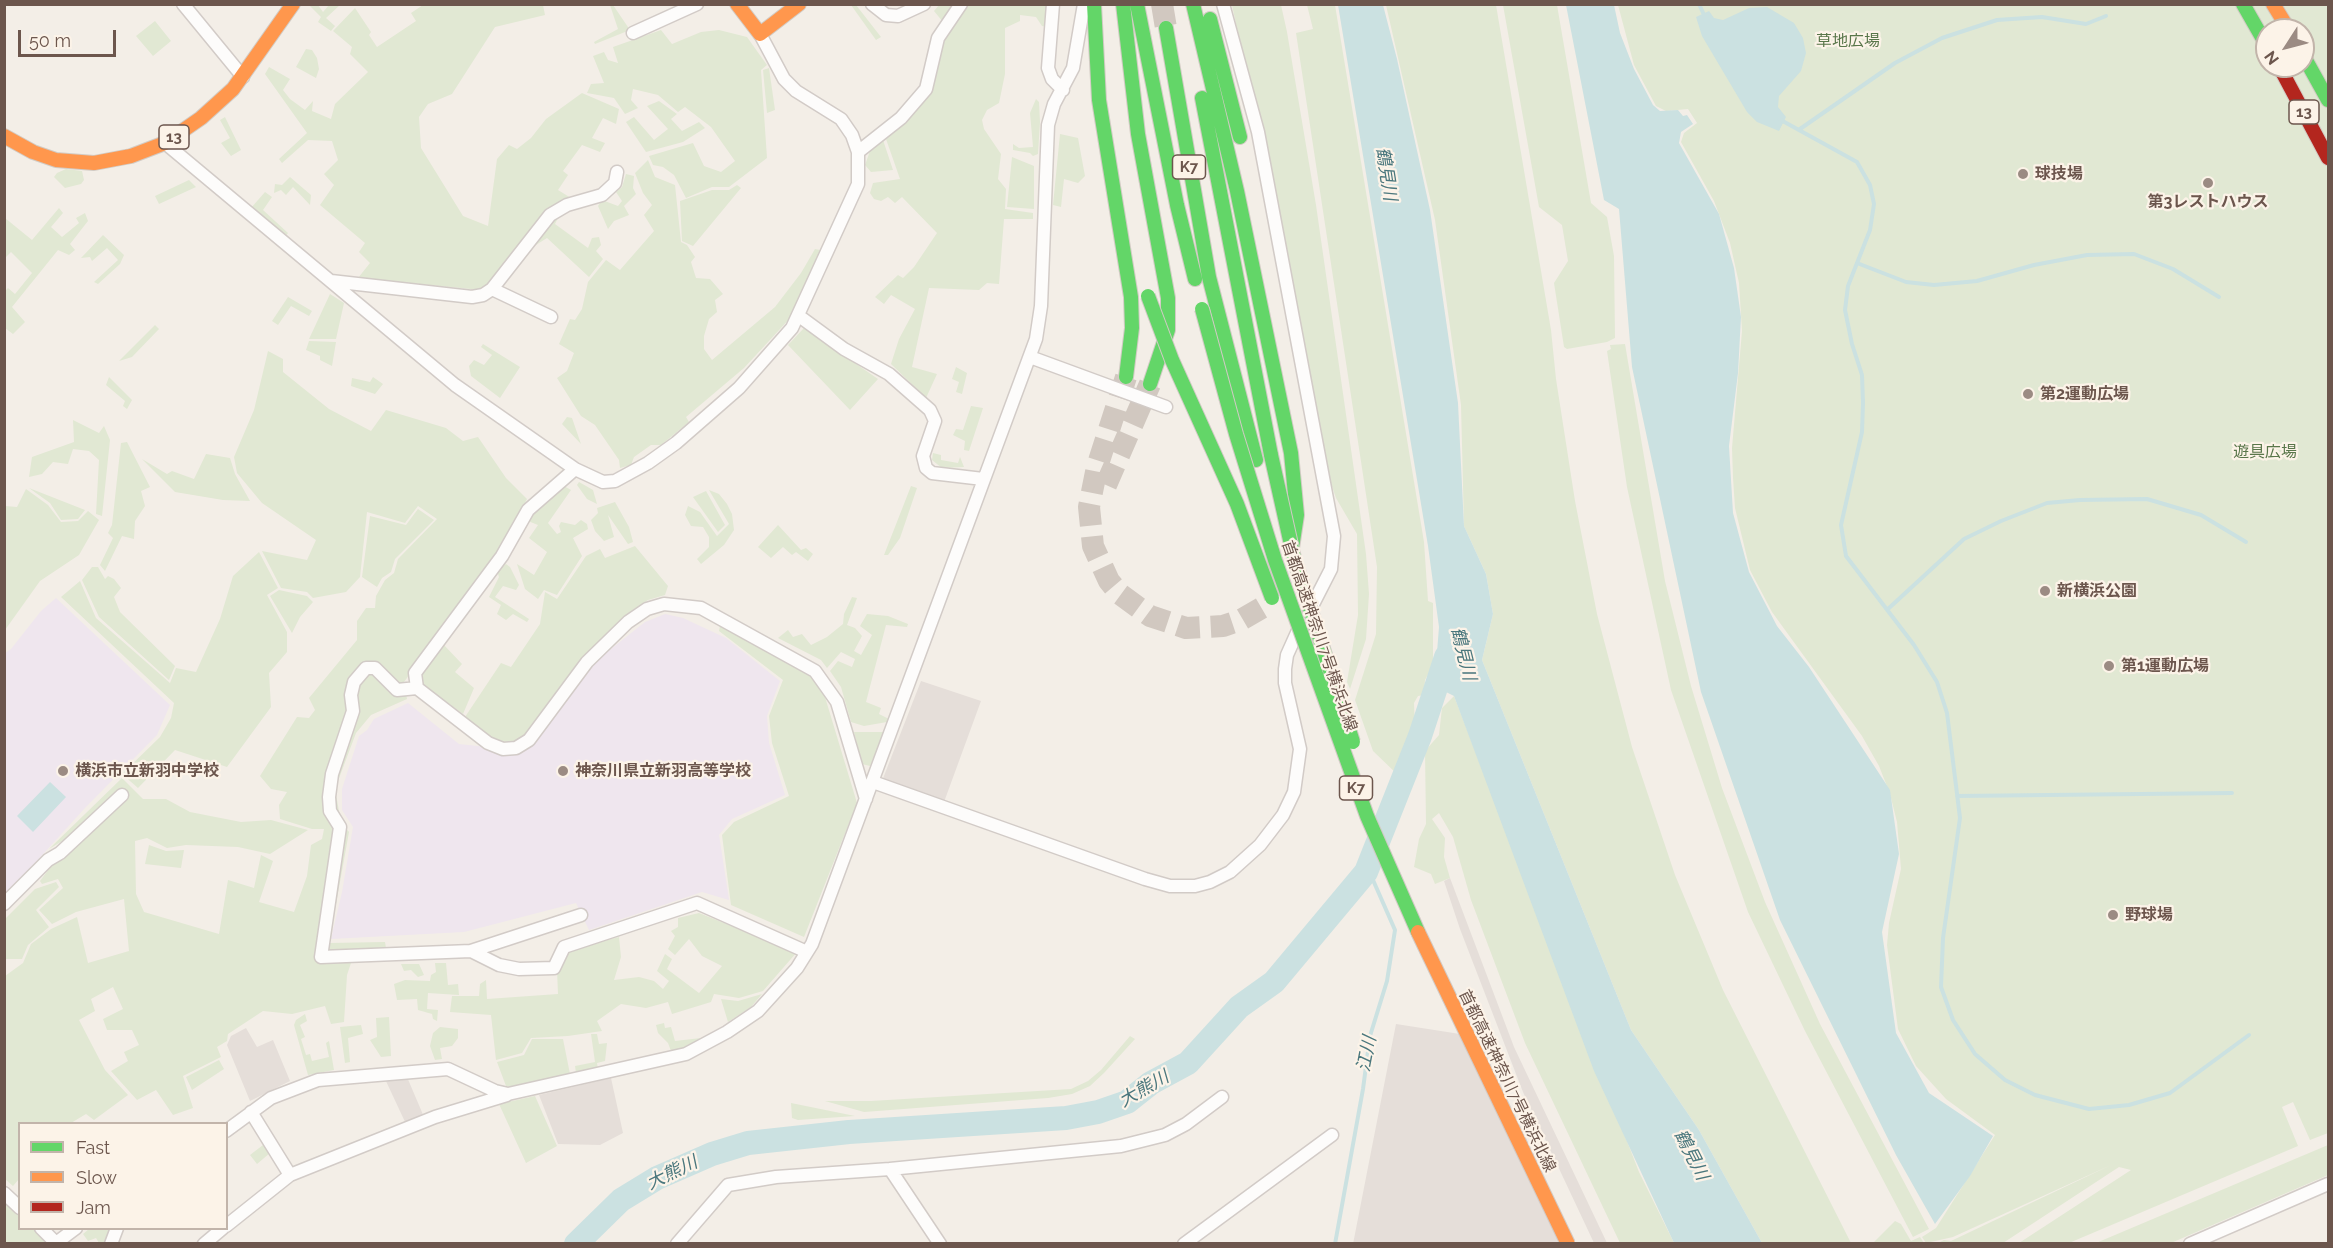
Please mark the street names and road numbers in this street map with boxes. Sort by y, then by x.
road number: 13 [2289,100,2319,124]
road number: 13 [159,125,189,149]
road number: K7 [1172,155,1206,179]
street label: 首都高速神奈川7号横浜北線 [1277,538,1361,734]
road number: K7 [1340,776,1372,800]
street label: 首都高速神奈川7号横浜北線 [1454,987,1560,1175]

